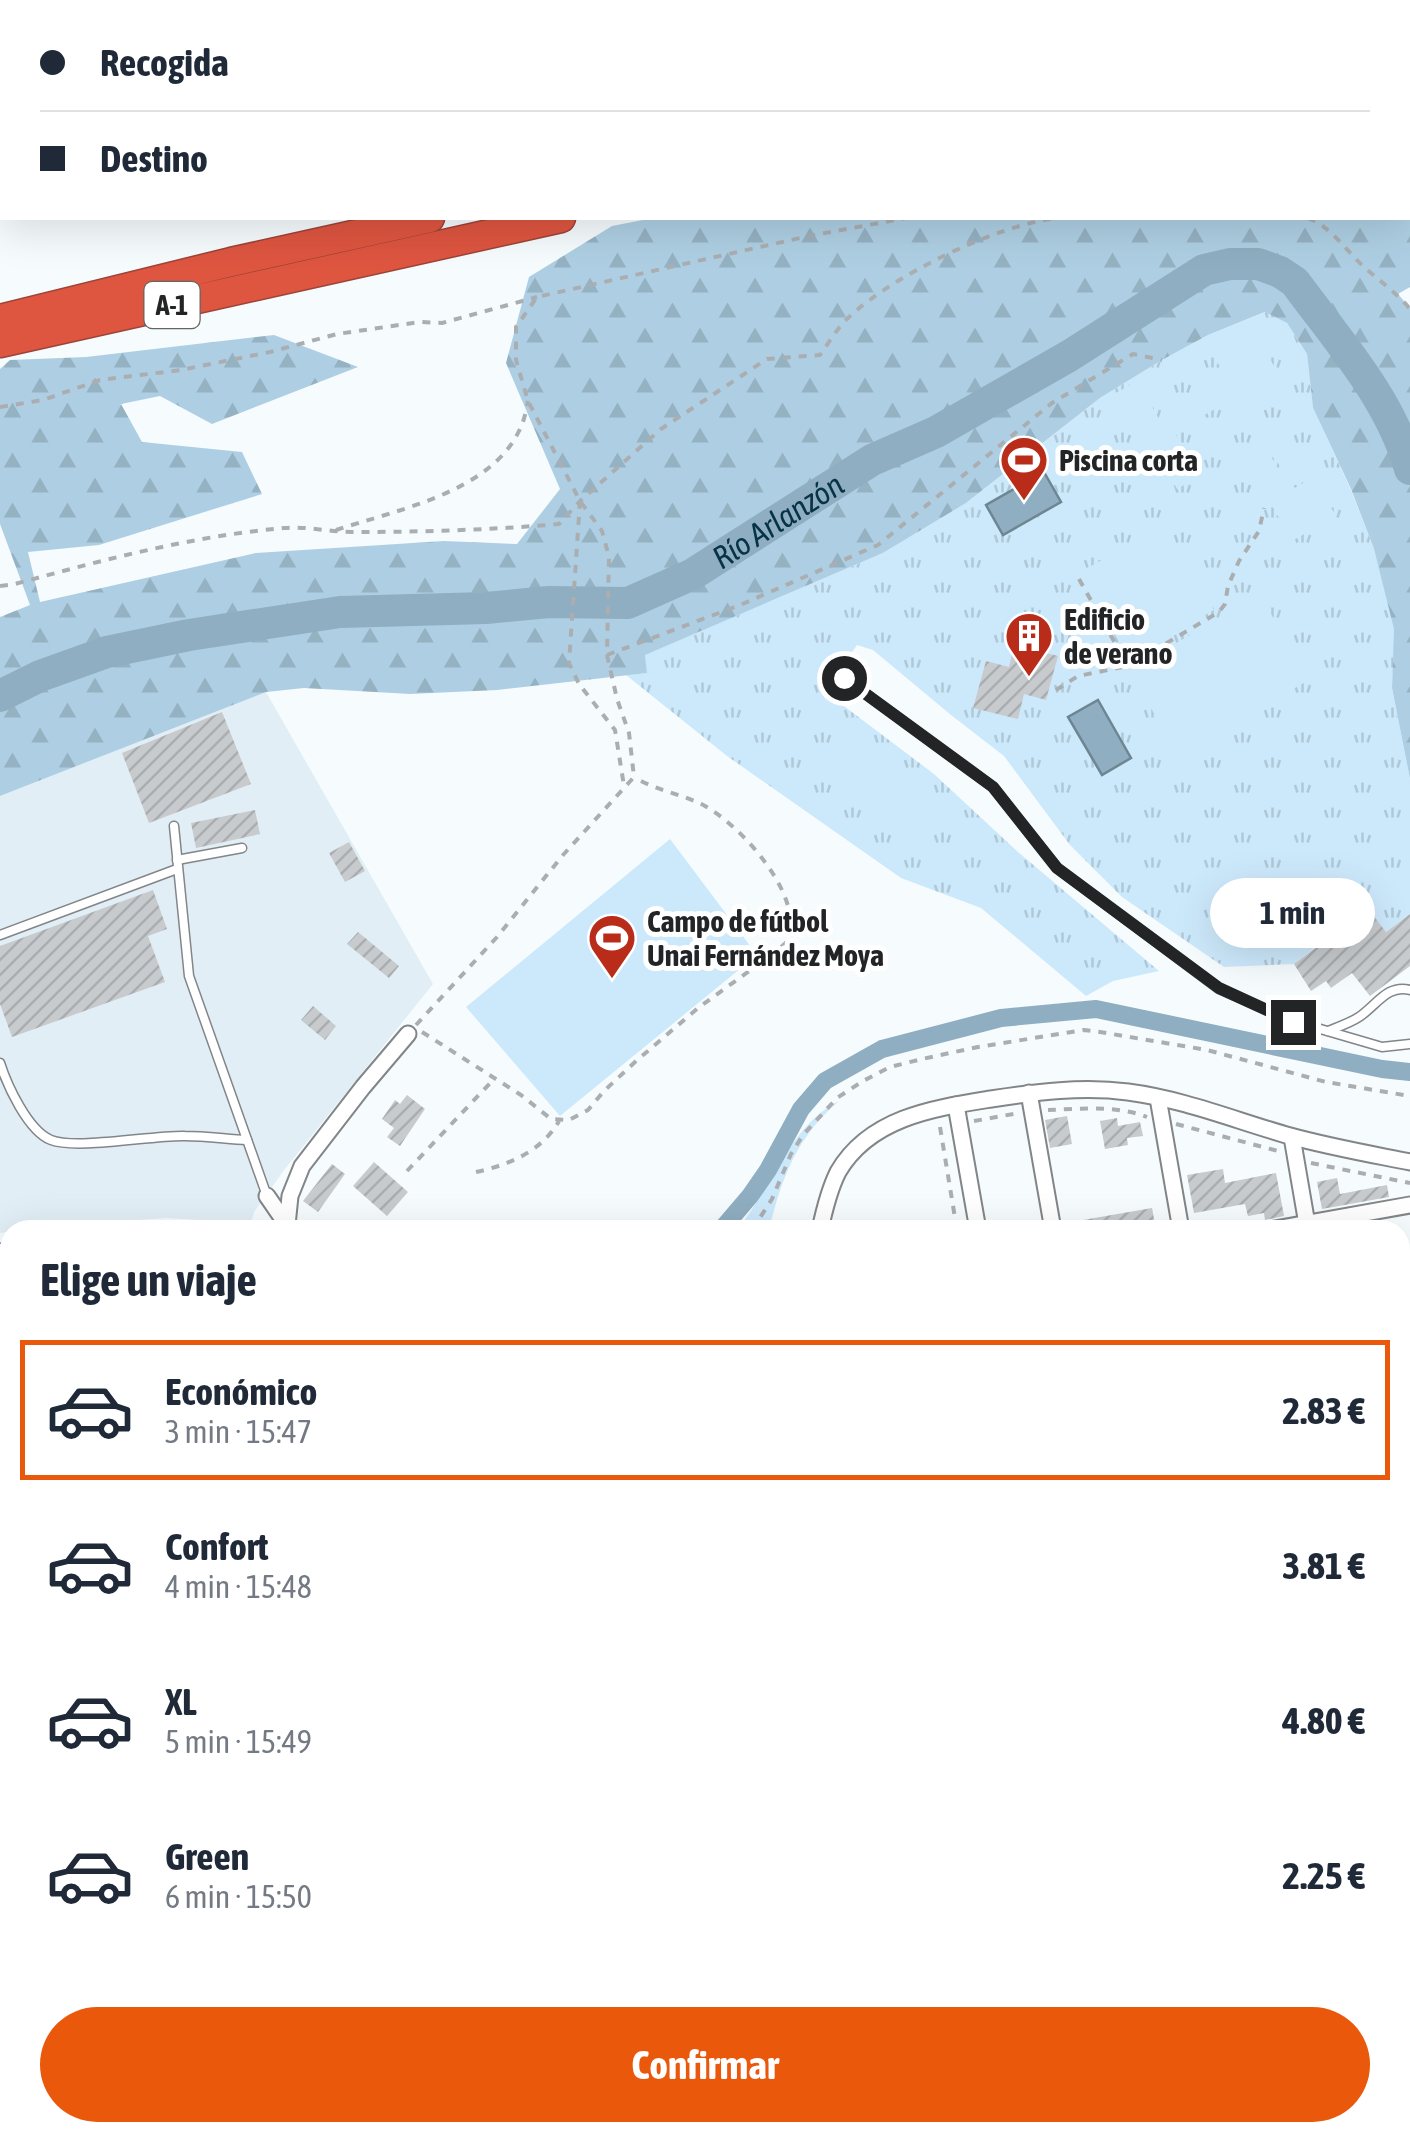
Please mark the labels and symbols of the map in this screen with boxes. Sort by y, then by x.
road number: A-1 [144,282,200,328]
sports icon: Piscina corta [998,434,1050,502]
place label: Piscina corta [1059,443,1198,477]
water label: Río Arlanzón [705,465,850,576]
place label: Edificio de verano [1064,602,1172,670]
building icon: Edificio de verano [1003,610,1055,678]
route start [822,656,867,701]
callout: 1 min [1210,877,1376,947]
place label: Campo de fútbol Unai Fernández Moya [647,904,884,972]
sports icon: Campo de fútbol Unai Fernández Moya [586,912,638,980]
route end [1271,1000,1316,1045]

